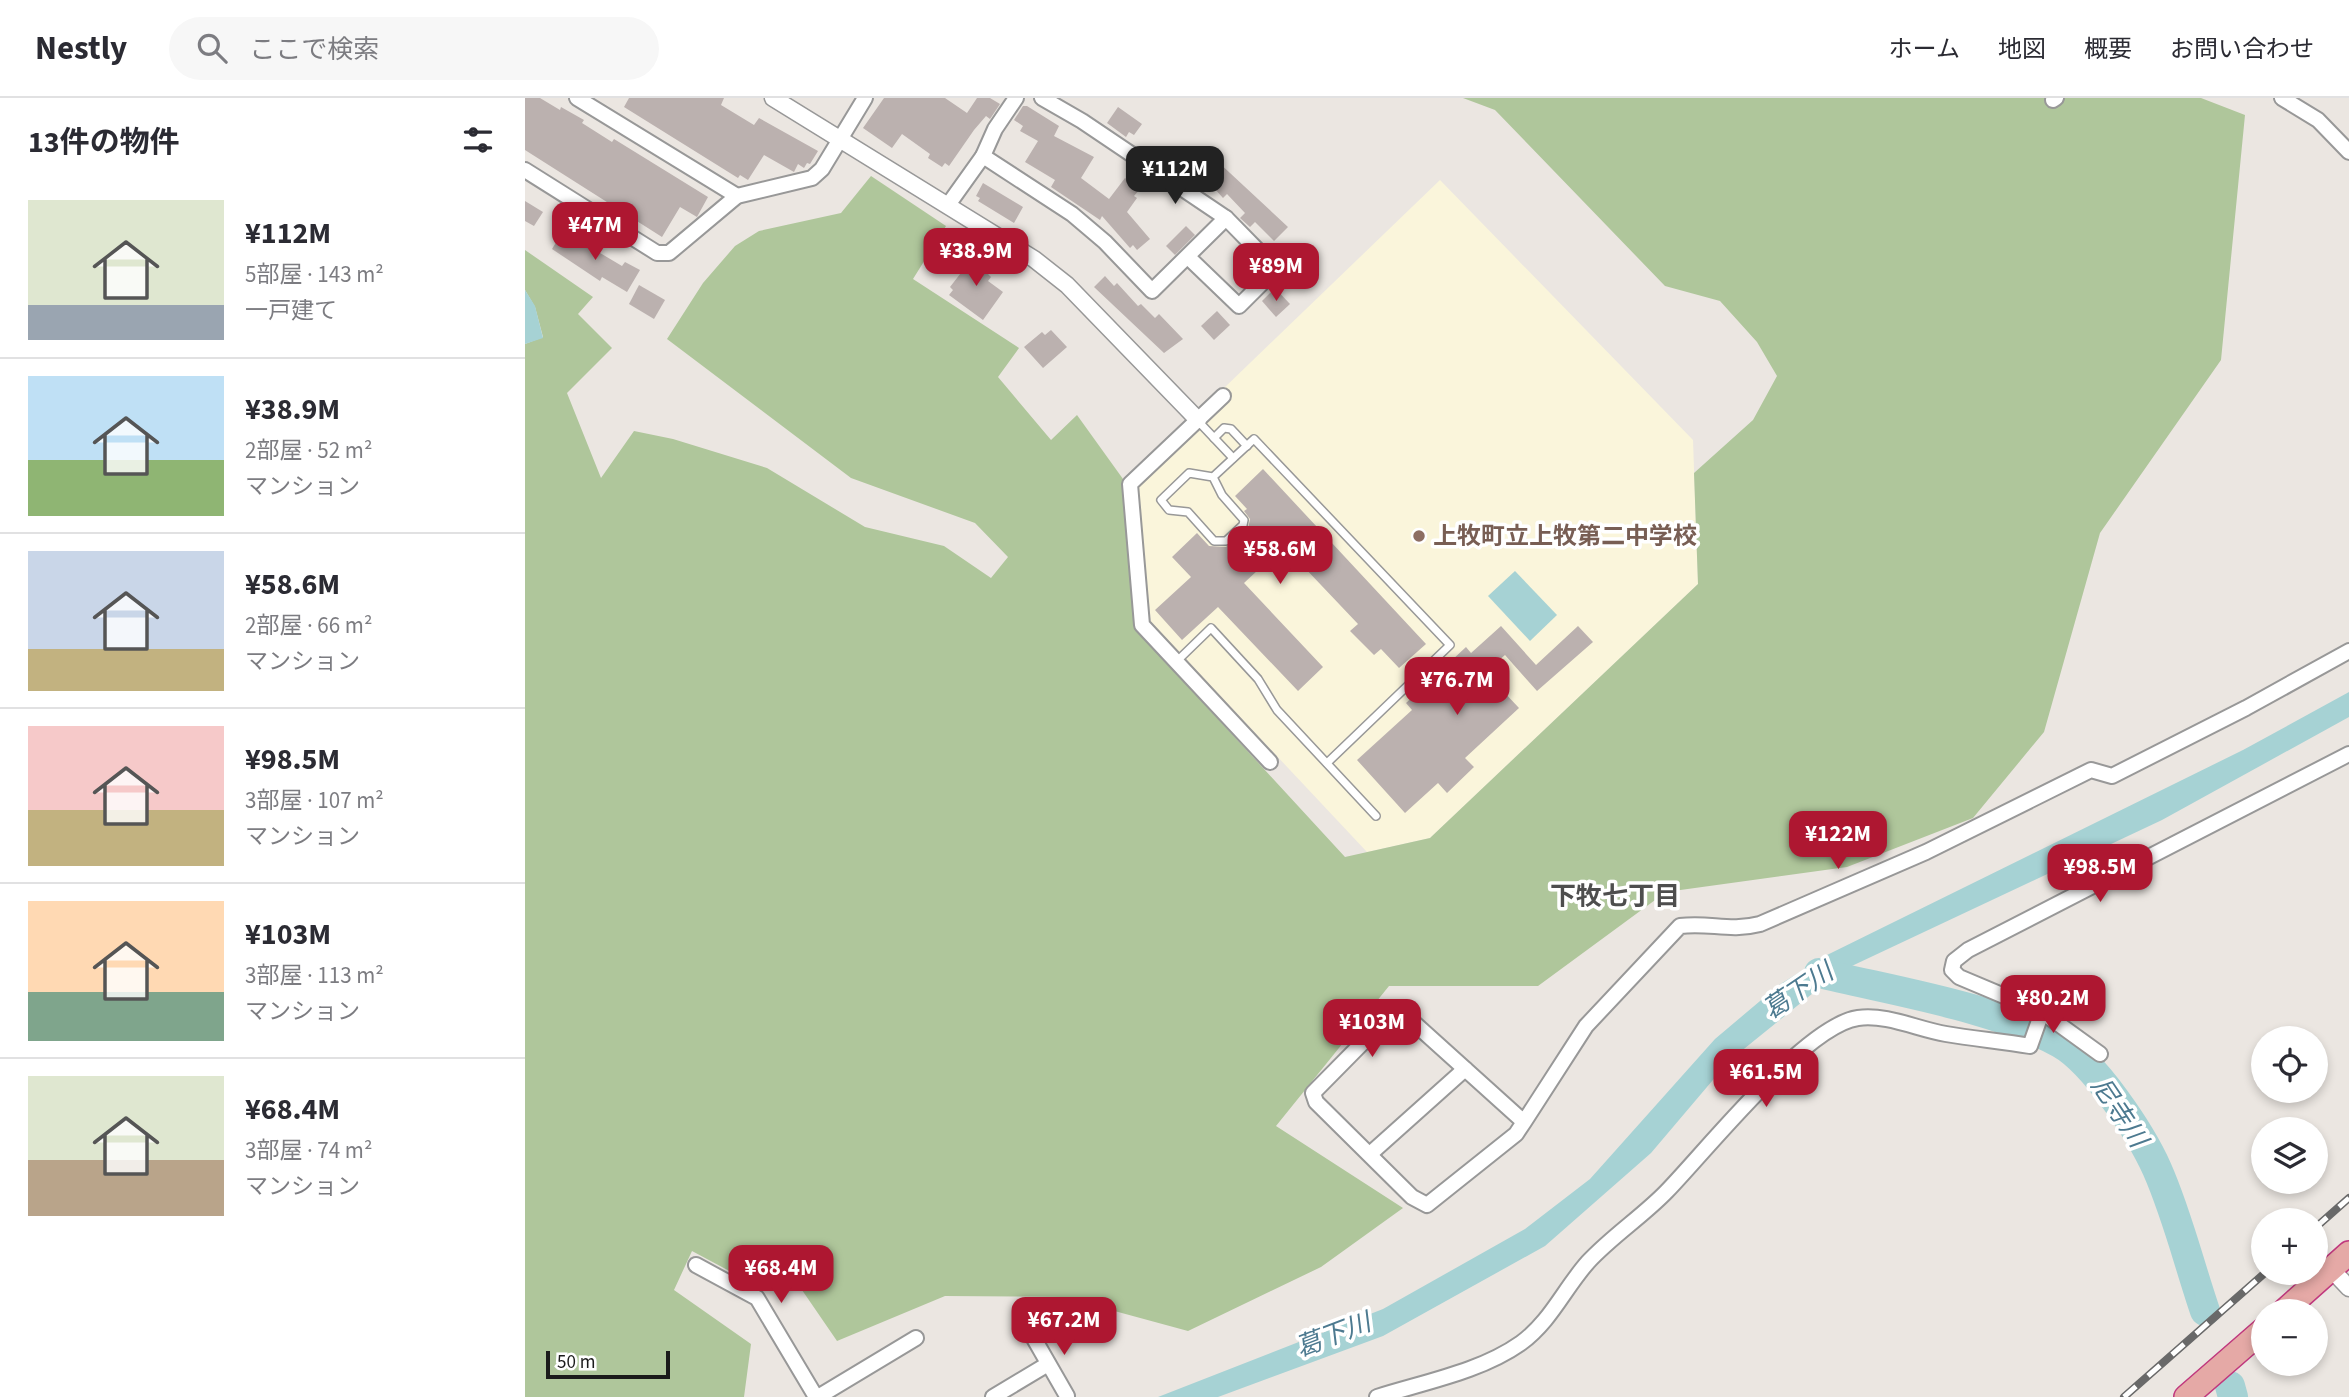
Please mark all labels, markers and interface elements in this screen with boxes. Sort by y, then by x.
search box [169,17,659,80]
text: Nestly [35,25,127,72]
icon: search [193,29,231,67]
text: ここで検索 [249,31,379,68]
text: ホーム [1889,32,1960,67]
text: 地図 [1998,32,2046,67]
text: 概要 [2084,32,2132,67]
text: お問い合わせ [2170,32,2314,67]
text: 13件の物件 [28,121,180,164]
icon: filters [459,121,497,159]
pin: ¥112M [1126,146,1224,206]
text: ¥112M [1142,152,1208,185]
pin: ¥47M [554,202,636,262]
text: ¥47M [568,208,622,241]
text: ¥112M [245,212,331,255]
icon: home [84,228,168,312]
pin: ¥38.9M [919,228,1033,288]
text: ¥38.9M [939,234,1013,267]
pin: ¥89M [1235,244,1317,303]
text: ¥89M [1249,249,1303,282]
text: 5部屋 · 143 m² [245,258,384,291]
text: 一戸建て [245,294,337,327]
text: ¥38.9M [245,388,340,431]
icon: home [84,404,168,488]
text: 2部屋 · 52 m² [245,434,372,467]
text: マンション [245,470,360,503]
place label: 上牧町立上牧第二中学校 [1433,519,1697,554]
pin: ¥58.6M [1223,526,1337,586]
marker: 上牧町立上牧第二中学校 [1411,528,1427,544]
text: ¥58.6M [1243,532,1317,565]
text: ¥58.6M [245,563,340,606]
icon: home [84,579,168,663]
text: 2部屋 · 66 m² [245,609,372,642]
text: マンション [245,645,360,678]
pin: ¥76.7M [1400,658,1514,717]
text: ¥76.7M [1420,663,1494,696]
text: ¥98.5M [245,738,340,781]
icon: home [84,754,168,838]
text: 3部屋 · 107 m² [245,784,384,817]
pin: ¥122M [1789,812,1887,871]
text: ¥122M [1805,817,1871,850]
text: マンション [245,820,360,853]
pin: ¥98.5M [2043,844,2157,904]
text: ¥98.5M [2063,850,2137,883]
district label: 下牧七丁目 [1550,878,1680,915]
text: ¥103M [245,913,331,956]
icon: home [84,929,168,1013]
water label: 葛下川 [1755,952,1843,1028]
text: 3部屋 · 113 m² [245,959,384,992]
pin: ¥80.2M [1996,976,2110,1035]
text: ¥80.2M [2016,981,2090,1014]
text: マンション [245,995,360,1028]
pin: ¥103M [1323,1000,1421,1059]
text: ¥103M [1339,1005,1405,1038]
map controls [2251,1026,2328,1376]
button: locate [2251,1026,2328,1103]
pin: ¥61.5M [1709,1049,1823,1109]
text: ¥61.5M [1729,1055,1803,1088]
water label: 尼寺川 [2082,1069,2158,1157]
text: ¥68.4M [245,1088,340,1131]
icon: home [84,1104,168,1188]
button: layers [2251,1117,2328,1194]
text: 3部屋 · 74 m² [245,1134,372,1167]
text: マンション [245,1170,360,1203]
button: + [2251,1208,2328,1285]
pin: ¥68.4M [724,1246,838,1305]
text: ¥68.4M [744,1251,818,1284]
pin: ¥67.2M [1007,1298,1121,1357]
button: − [2251,1299,2328,1376]
text: ¥67.2M [1027,1303,1101,1336]
water label: 葛下川 [1290,1303,1379,1366]
scale bar [546,1348,670,1380]
text: 50 m [557,1349,595,1376]

